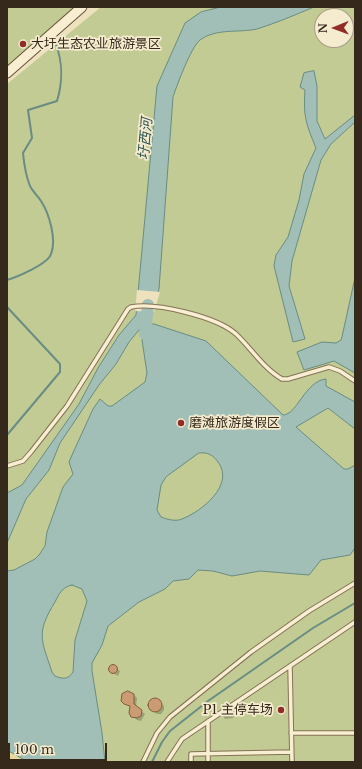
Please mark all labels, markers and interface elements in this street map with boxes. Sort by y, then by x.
north arrow [314,8,354,48]
text: N [316,23,330,33]
place label: 大圩生态农业旅游景区 [31,36,161,52]
marker: 大圩生态农业旅游景区 [18,39,28,49]
water label: 圩西河 [136,117,156,161]
place label: 磨滩旅游度假区 [189,415,280,431]
marker: 磨滩旅游度假区 [176,418,186,428]
place label: P1 主停车场 [203,702,273,718]
marker: P1 主停车场 [276,705,286,715]
scale bar [10,735,109,761]
text: 100 m [15,742,54,757]

